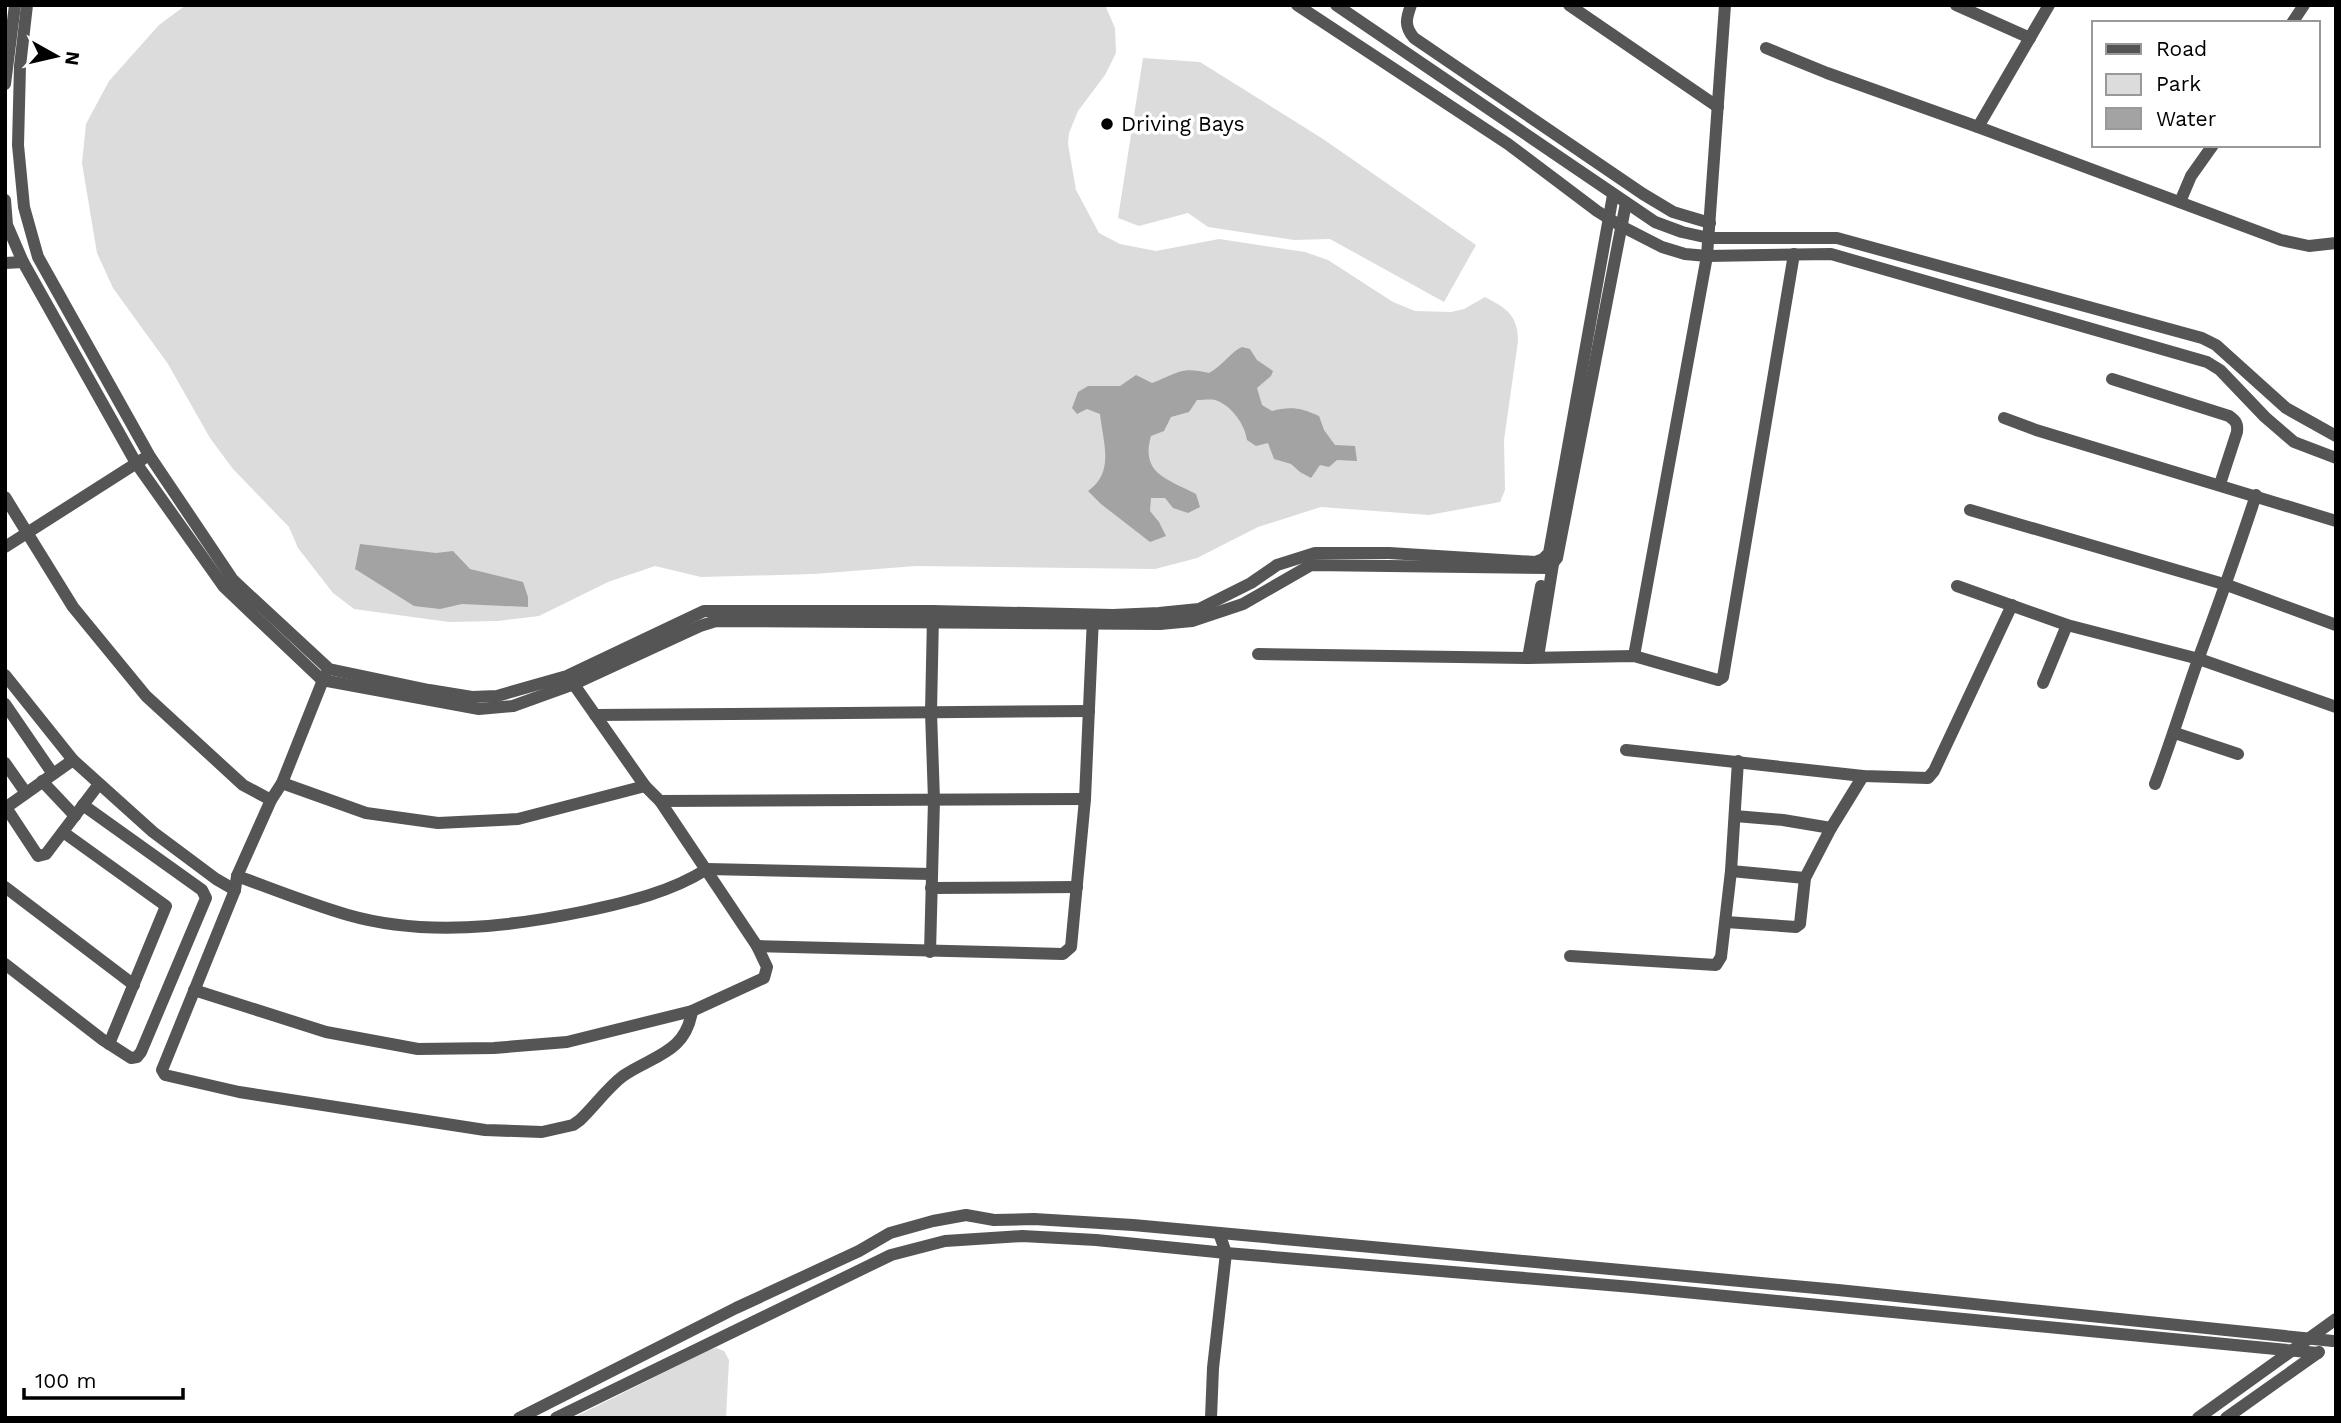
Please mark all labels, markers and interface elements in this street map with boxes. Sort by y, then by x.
north arrow [21,21,91,91]
legend [2092,21,2320,147]
text: Road [2156,36,2207,61]
text: N [60,50,85,67]
text: Park [2156,71,2201,96]
text: Water [2156,106,2217,131]
place label: Driving Bays [1121,111,1245,136]
marker: Driving Bays [1099,116,1115,132]
scale bar [24,1356,184,1400]
text: 100 m [35,1368,97,1393]

